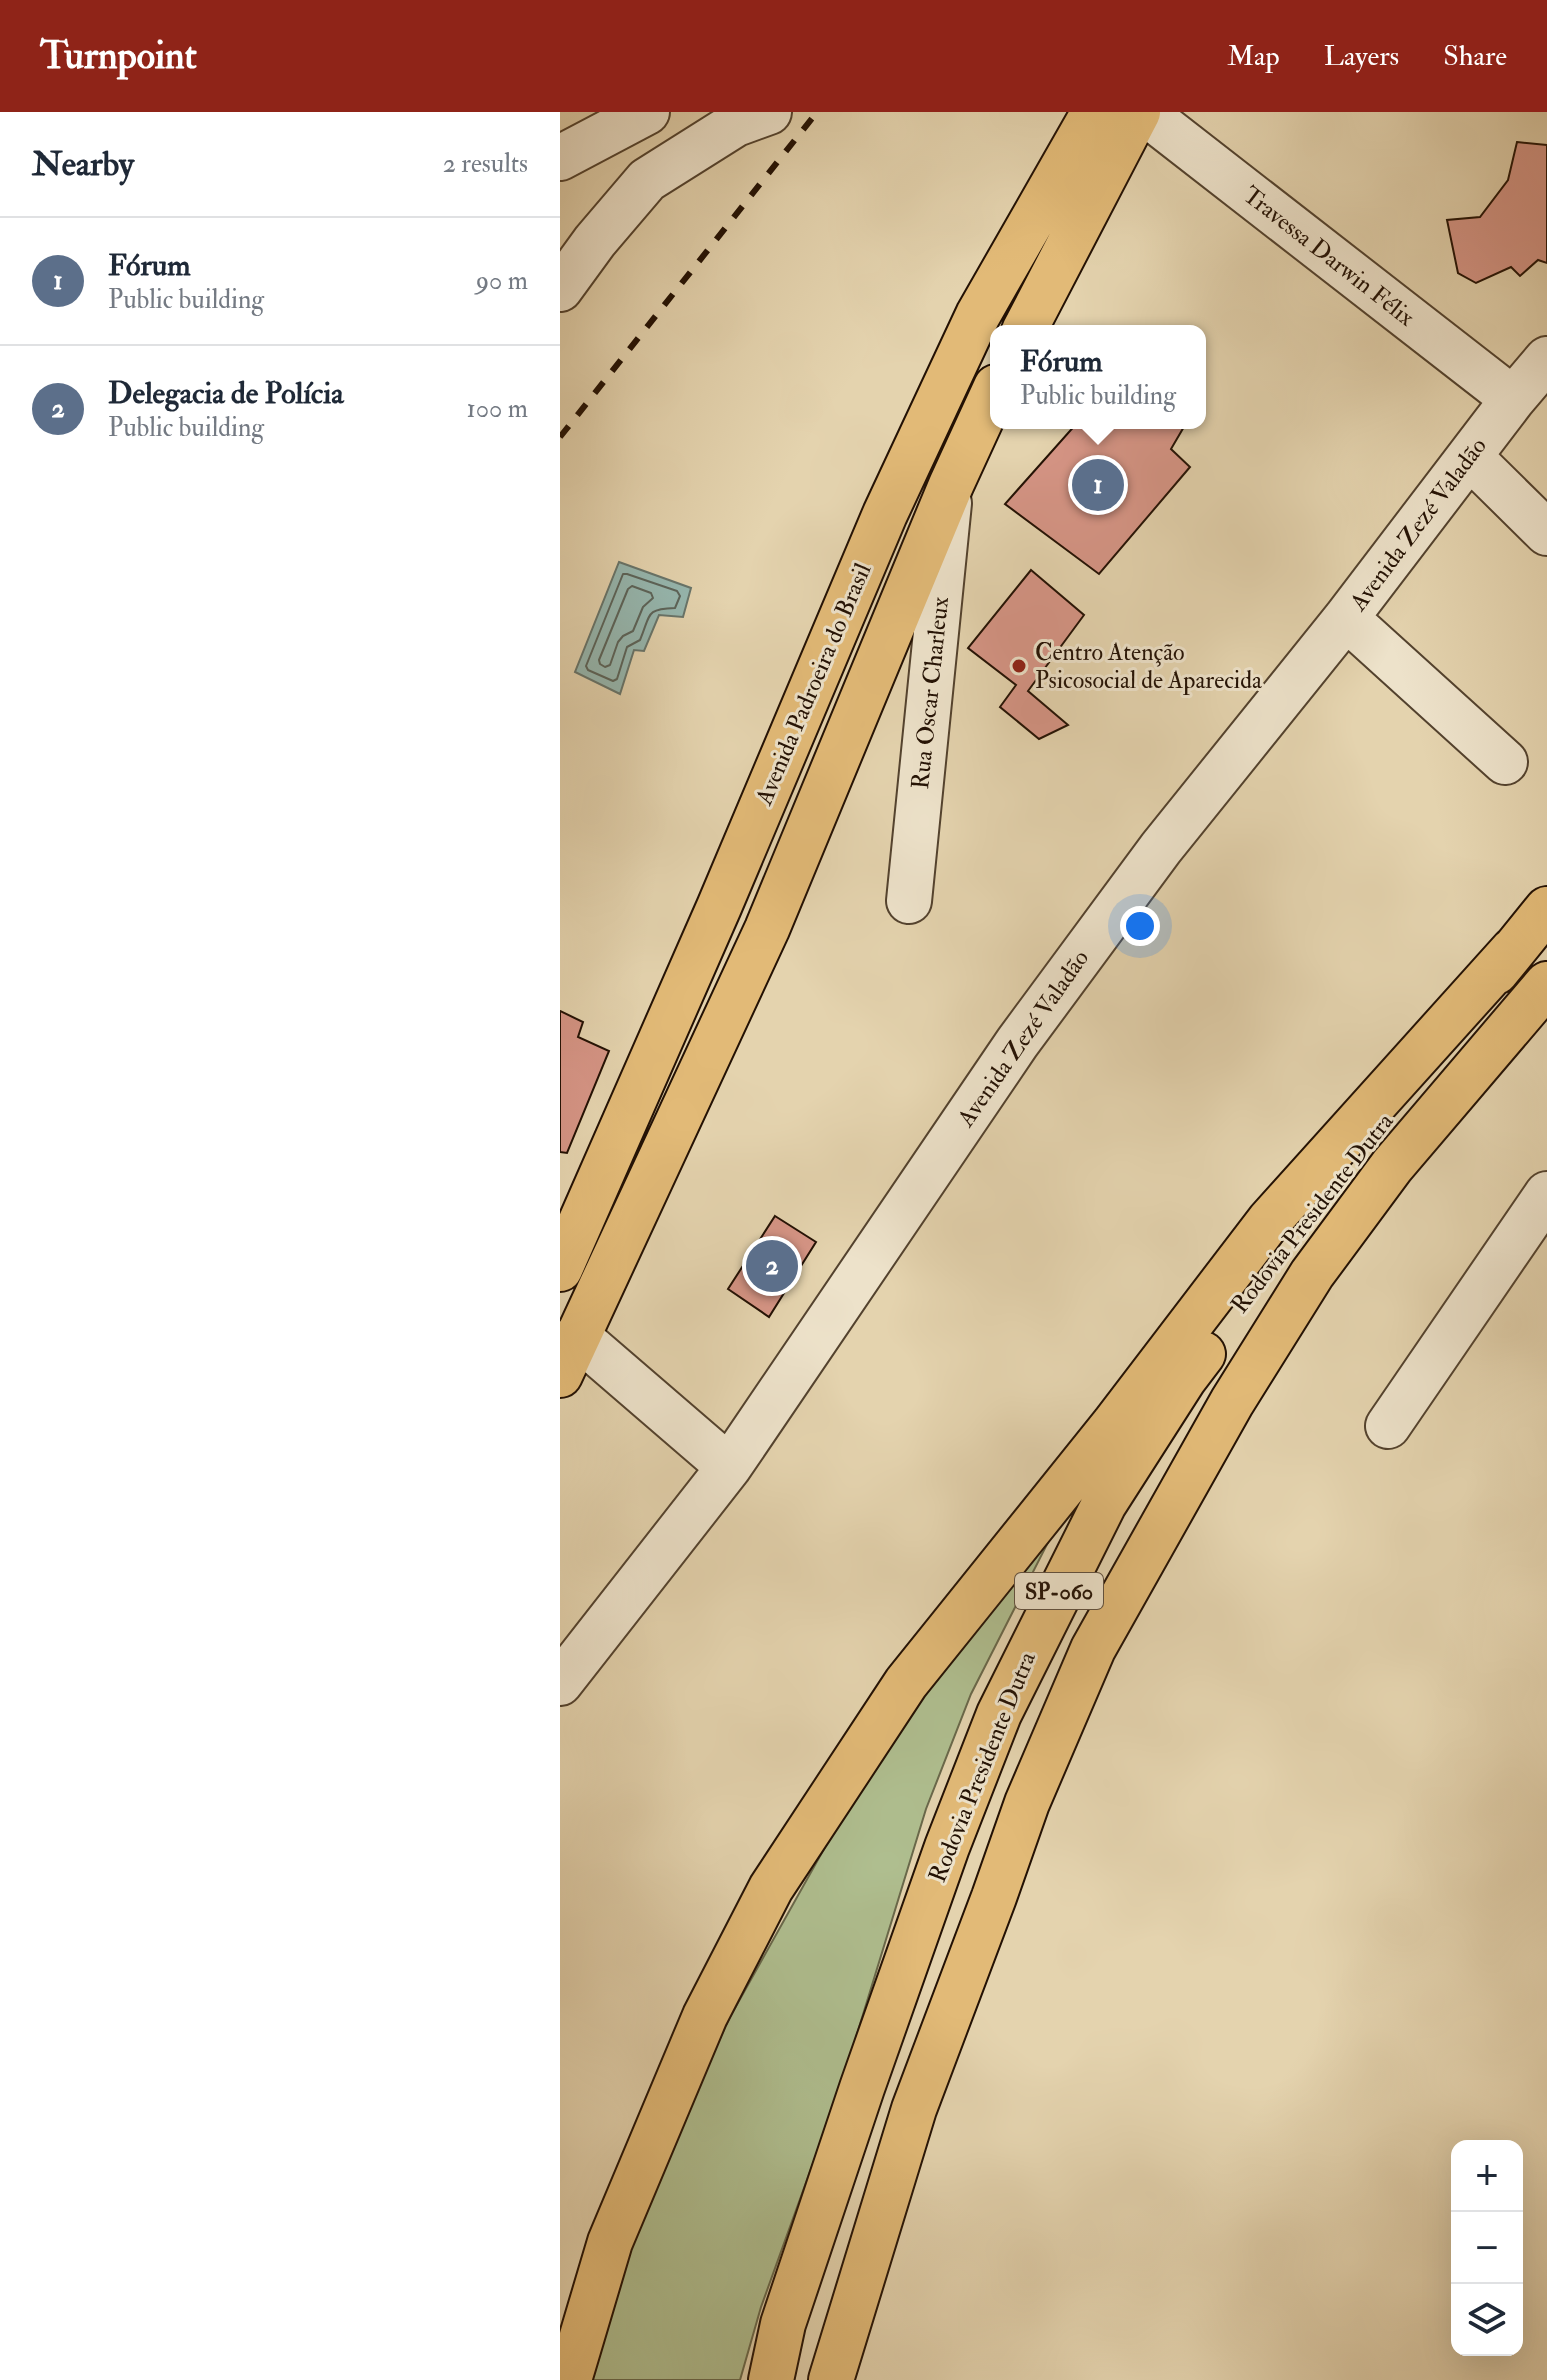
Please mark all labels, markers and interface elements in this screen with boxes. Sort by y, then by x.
text: Turnpoint [40,32,197,80]
text: Map [1227,39,1280,74]
text: Layers [1324,39,1399,74]
text: Share [1443,39,1507,74]
text: Nearby [32,143,134,186]
text: 2 results [443,148,528,180]
street label: Travessa Darwin Félix [1236,180,1421,333]
text: Fórum [108,247,191,284]
text: 1 [53,265,63,297]
text: 90 m [476,265,528,297]
text: Public building [108,284,264,316]
popup [990,325,1206,429]
text: Fórum [1020,343,1102,380]
text: Delegacia de Polícia [108,375,343,412]
text: Public building [1020,380,1176,412]
text: 2 [51,393,65,425]
text: 100 m [467,393,528,425]
text: Public building [108,412,264,444]
street label: Avenida Zezé Valadão [1343,432,1494,618]
pin: 1 [1072,455,1124,515]
street label: Avenida Padroeira do Brasil [748,559,878,811]
street label: Rua Oscar Charleux [905,595,956,791]
place label: Centro Atenção Psicosocial de Aparecida [1035,637,1263,696]
marker: Centro Atenção Psicosocial de Aparecida [1010,657,1028,675]
your location [1120,906,1160,946]
street label: Avenida Zezé Valadão [950,944,1096,1134]
street label: Rodovia Presidente Dutra [1224,1106,1401,1320]
pin: 2 [746,1236,798,1296]
road number: SP-060 [1015,1573,1103,1609]
street label: Rodovia Presidente Dutra [922,1646,1043,1887]
map controls [1451,2140,1523,2356]
button: + [1451,2140,1523,2212]
button: − [1451,2212,1523,2284]
button: layers [1451,2284,1523,2356]

